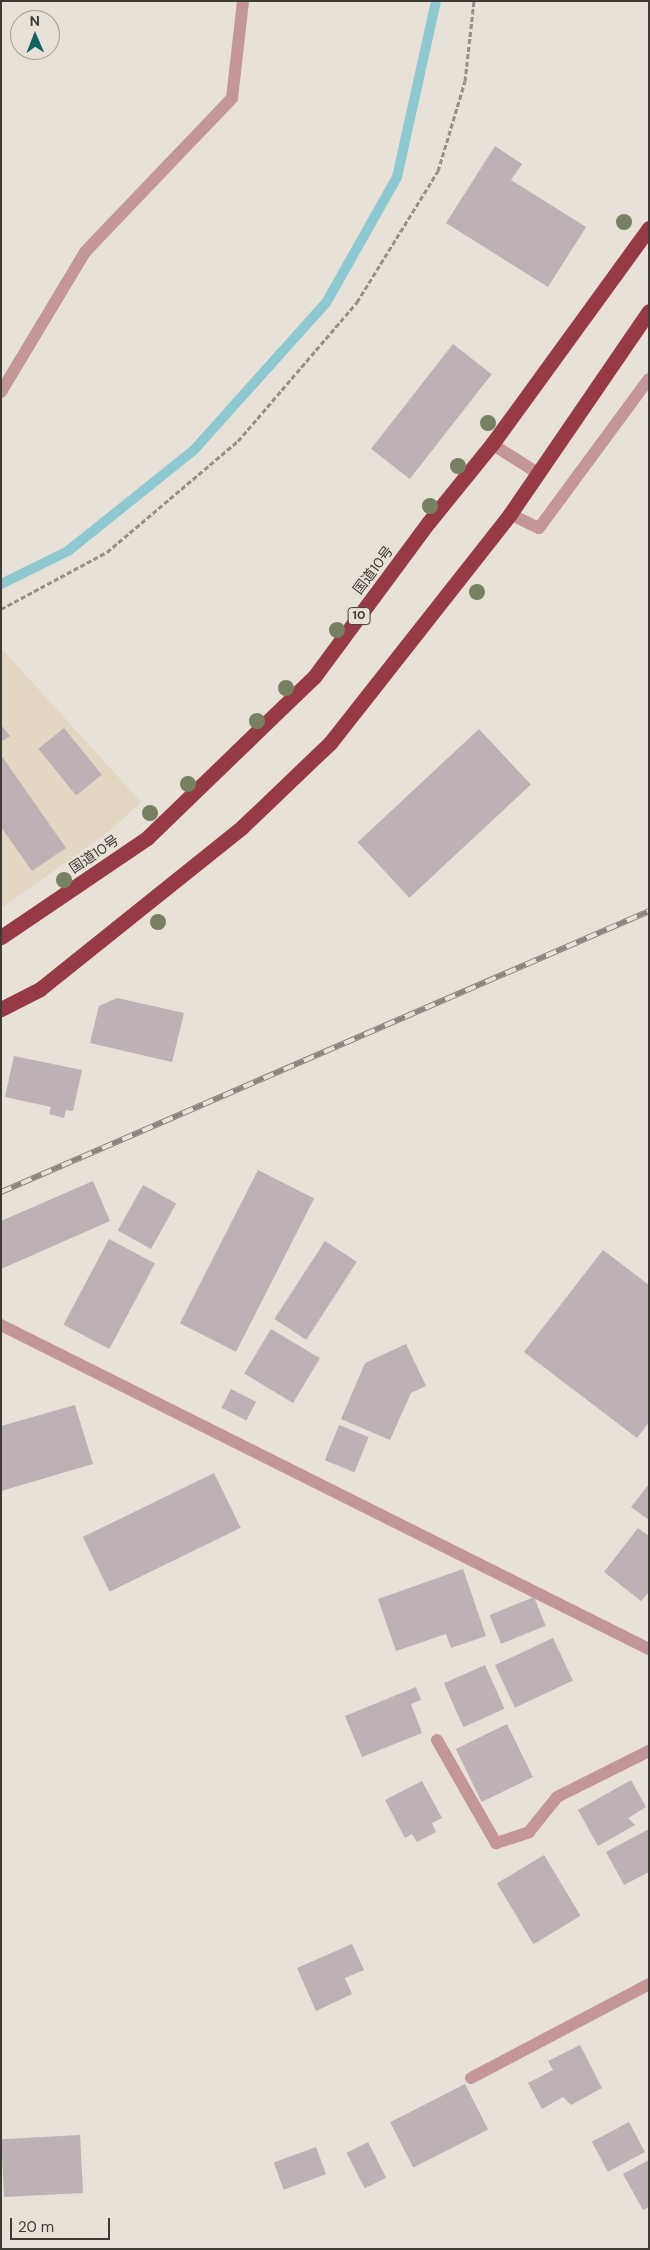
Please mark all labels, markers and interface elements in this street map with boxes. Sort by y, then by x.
north arrow [10,10,60,60]
text: N [29,12,40,30]
street label: 国道10号 [349,543,397,597]
road number: 10 [346,606,372,626]
street label: 国道10号 [66,831,122,877]
scale bar [12,2208,112,2240]
text: 20 m [18,2217,54,2237]

